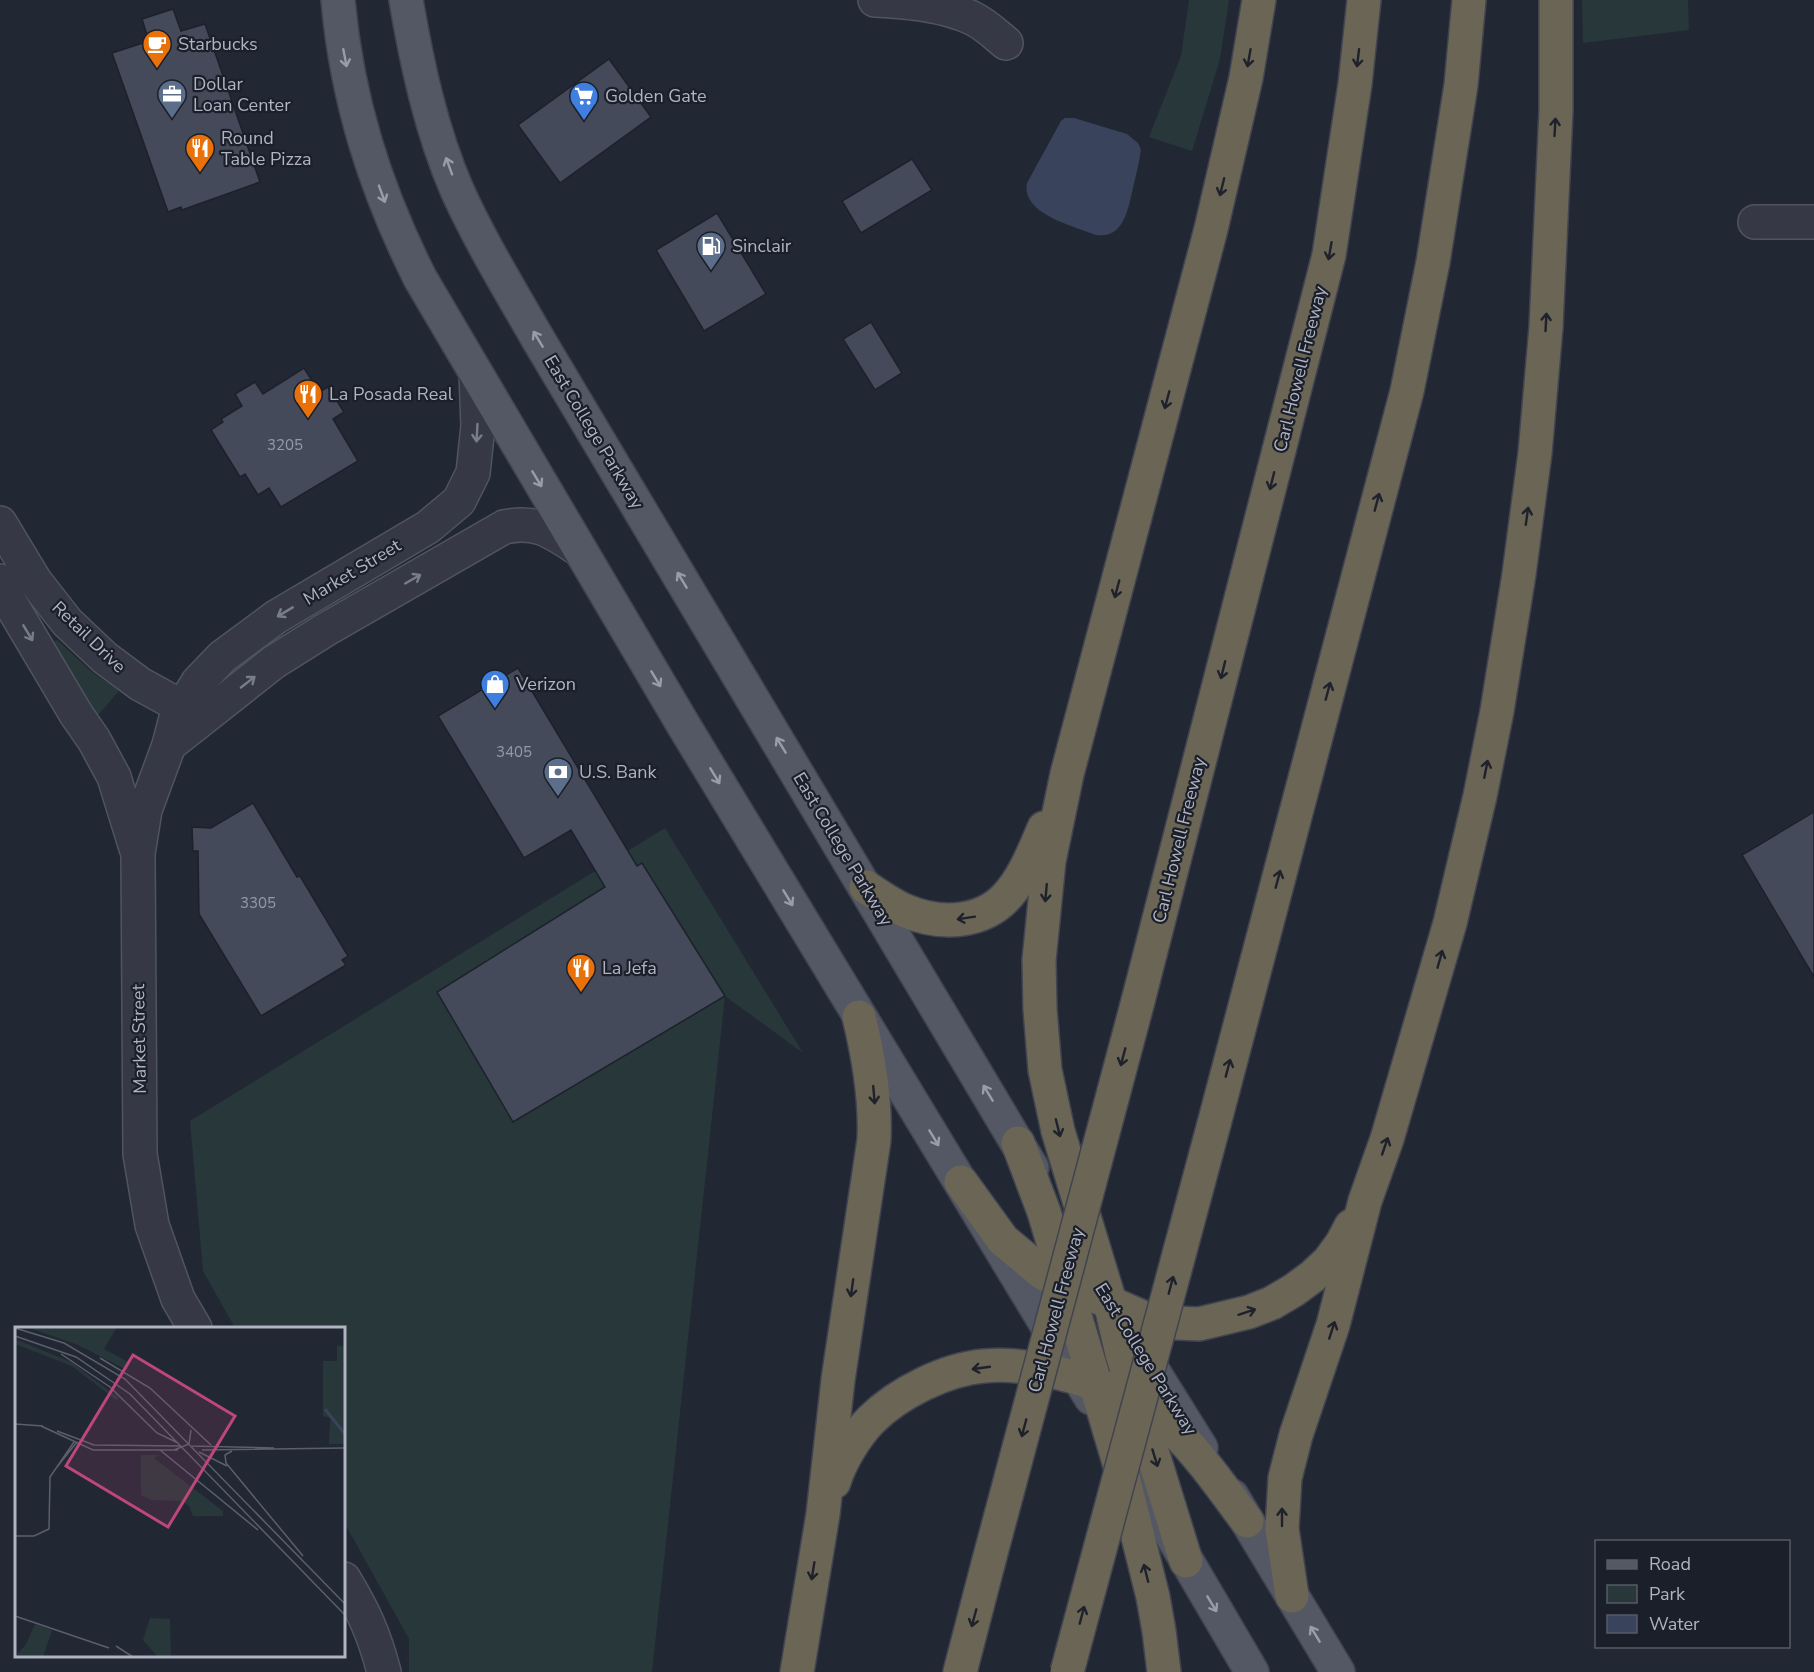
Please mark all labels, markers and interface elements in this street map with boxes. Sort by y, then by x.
cafe icon: Starbucks [141,28,173,70]
place label: Starbucks [178,32,258,56]
one-way arrow [1244,47,1255,67]
one-way arrow [340,48,351,67]
one-way arrow [1352,48,1363,68]
place label: Dollar Loan Center [193,72,291,117]
office icon: Dollar Loan Center [156,78,188,120]
supermarket icon: Golden Gate [568,80,600,122]
place label: Golden Gate [605,84,707,108]
one-way arrow [1550,118,1561,138]
place label: Round Table Pizza [221,126,312,171]
restaurant icon: Round Table Pizza [184,132,216,174]
one-way arrow [442,157,453,176]
one-way arrow [1215,178,1227,197]
one-way arrow [377,184,388,203]
fuel station icon: Sinclair [695,230,727,272]
place label: Sinclair [732,234,792,258]
one-way arrow [1324,241,1335,260]
street label: Carl Howell Freeway [1268,283,1332,454]
one-way arrow [1541,312,1552,332]
one-way arrow [532,331,544,348]
street label: East College Parkway [539,351,650,514]
restaurant icon: La Posada Real [292,378,324,420]
place label: La Posada Real [329,382,454,406]
one-way arrow [1161,391,1172,410]
one-way arrow [471,422,482,442]
house number: 3205 [267,435,303,455]
one-way arrow [532,470,544,487]
one-way arrow [1265,471,1277,490]
one-way arrow [1372,493,1384,512]
one-way arrow [1522,507,1533,526]
street label: Market Street [299,533,406,611]
one-way arrow [676,572,688,589]
one-way arrow [404,573,421,585]
one-way arrow [1111,579,1122,598]
street label: Retail Drive [47,596,131,678]
one-way arrow [277,607,294,619]
one-way arrow [22,624,34,641]
one-way arrow [1217,660,1228,679]
shop icon: Verizon [479,668,511,710]
one-way arrow [650,670,662,687]
place label: Verizon [515,672,576,696]
one-way arrow [240,676,256,689]
one-way arrow [1322,682,1334,701]
one-way arrow [774,737,786,754]
house number: 3405 [496,742,532,762]
street label: Carl Howell Freeway [1147,754,1211,925]
bank icon: U.S. Bank [542,756,574,798]
place label: U.S. Bank [579,760,658,784]
one-way arrow [1480,760,1491,780]
one-way arrow [709,767,721,784]
street label: East College Parkway [788,768,899,931]
one-way arrow [1273,870,1284,889]
one-way arrow [1040,883,1051,903]
one-way arrow [783,889,795,906]
house number: 3305 [240,893,276,913]
one-way arrow [957,913,976,924]
one-way arrow [1435,950,1446,969]
restaurant icon: La Jefa [565,952,597,994]
place label: La Jefa [602,956,657,980]
street label: Market Street [126,983,152,1094]
one-way arrow [1117,1047,1128,1066]
one-way arrow [1223,1059,1235,1078]
one-way arrow [869,1084,880,1104]
one-way arrow [982,1085,994,1102]
one-way arrow [1052,1119,1064,1138]
one-way arrow [928,1129,940,1146]
one-way arrow [1380,1137,1391,1156]
street label: Carl Howell Freeway [1022,1224,1090,1395]
one-way arrow [1165,1276,1177,1295]
one-way arrow [847,1278,858,1297]
street label: East College Parkway [1089,1278,1203,1440]
one-way arrow [1237,1306,1256,1317]
one-way arrow [1327,1321,1338,1340]
inset map [15,1327,345,1657]
one-way arrow [972,1362,992,1373]
one-way arrow [1018,1419,1030,1438]
one-way arrow [1150,1448,1161,1467]
one-way arrow [1276,1508,1288,1528]
legend [1595,1540,1790,1648]
text: Road [1649,1552,1691,1576]
one-way arrow [808,1561,819,1581]
one-way arrow [1140,1564,1152,1583]
text: Park [1649,1582,1686,1606]
one-way arrow [1206,1595,1218,1612]
one-way arrow [1077,1606,1089,1625]
one-way arrow [968,1608,979,1627]
text: Water [1649,1612,1700,1636]
one-way arrow [1309,1626,1321,1643]

